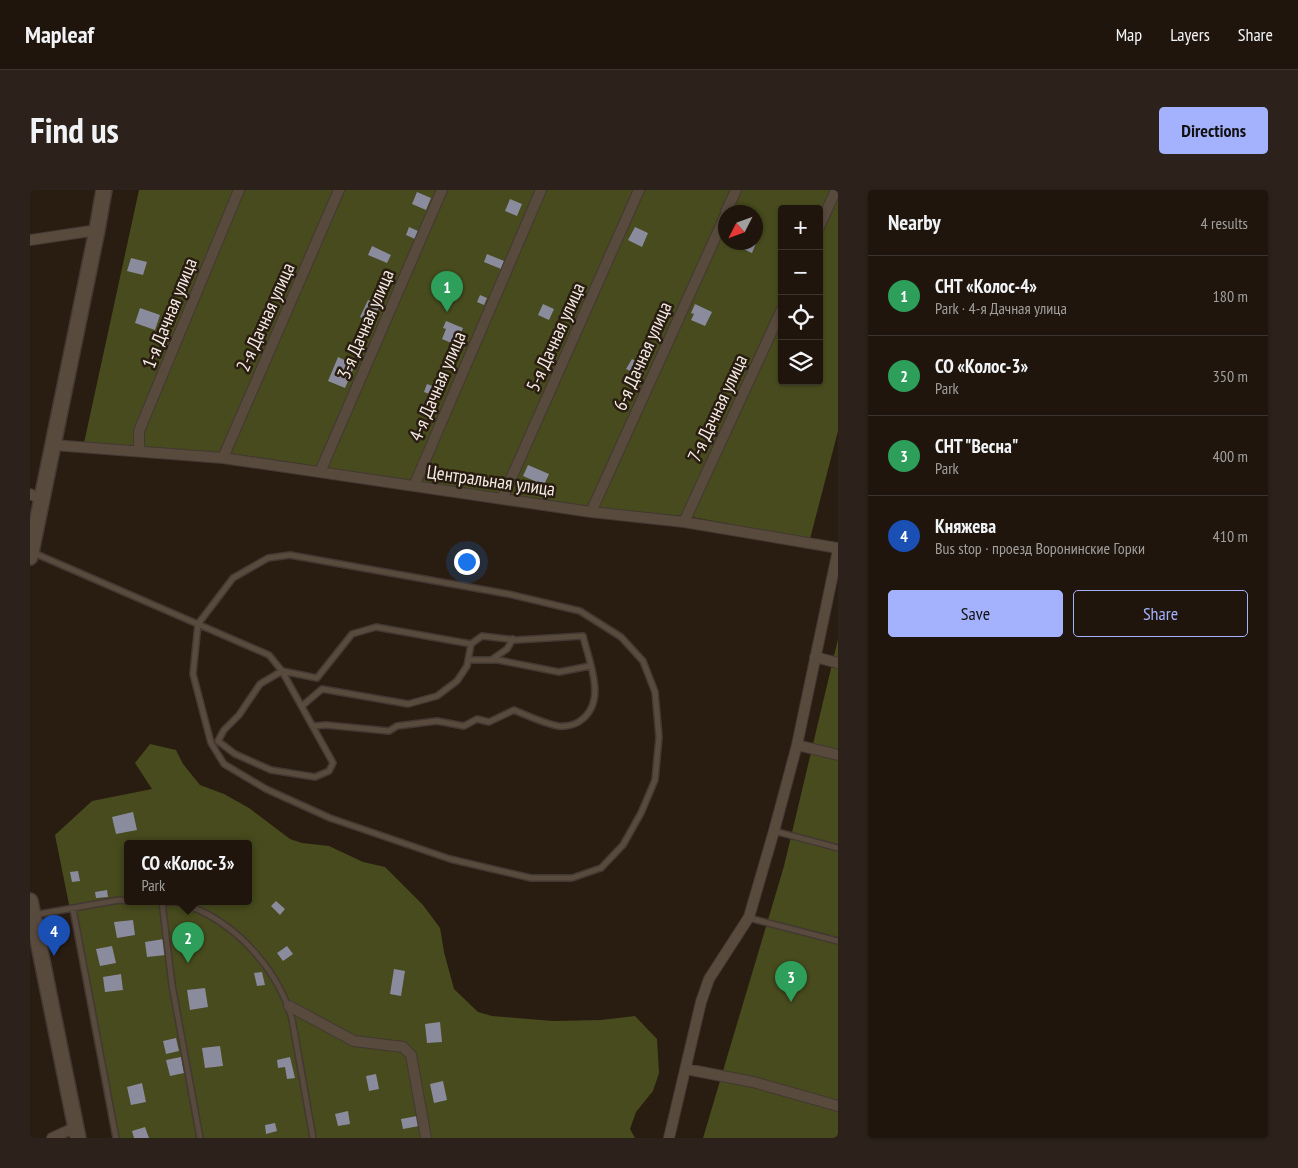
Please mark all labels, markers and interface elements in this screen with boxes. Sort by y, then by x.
text: Mapleaf [25,19,94,50]
text: Map [1116,23,1142,46]
text: Layers [1170,23,1210,46]
text: Share [1238,23,1273,46]
text: Find us [30,107,119,153]
button: Directions [1159,107,1268,154]
north arrow [718,205,763,250]
map controls [778,205,823,385]
button: + [778,205,823,250]
text: Nearby [888,209,941,236]
text: 4 results [1201,213,1248,233]
button: − [778,250,823,295]
street label: 1-я Дачная улица [136,254,202,372]
street label: 2-я Дачная улица [230,259,300,375]
street label: 3-я Дачная улица [331,266,399,382]
pin: 1 [431,271,463,312]
text: СНТ «Колос-4» [935,274,1037,298]
street label: 5-я Дачная улица [520,279,590,395]
text: 1 [900,286,908,306]
text: 180 m [1213,286,1248,306]
button: locate [778,295,823,340]
street label: 6-я Дачная улица [607,298,677,414]
text: Park · 4-я Дачная улица [935,298,1067,318]
street label: 4-я Дачная улица [403,328,471,444]
button: layers [778,340,823,385]
street label: 7-я Дачная улица [682,351,752,465]
text: СО «Колос-3» [935,354,1028,378]
text: 2 [900,366,908,386]
text: 350 m [1213,366,1248,386]
text: Park [935,378,959,398]
text: СНТ "Весна" [935,434,1018,458]
text: 3 [900,446,908,466]
text: 400 m [1213,446,1248,466]
text: Park [935,458,959,478]
street label: Центральная улица [425,459,557,501]
text: Княжева [935,514,996,538]
text: 4 [900,526,908,546]
text: 410 m [1213,526,1248,546]
text: Bus stop · проезд Воронинские Горки [935,538,1145,558]
your location [454,549,480,575]
button: Save [888,590,1063,637]
button: Share [1073,590,1248,637]
popup [124,840,252,905]
text: СО «Колос-3» [141,851,235,875]
text: Park [141,875,165,895]
pin: 4 [38,915,70,956]
pin: 2 [172,922,204,963]
pin: 3 [775,961,807,1002]

